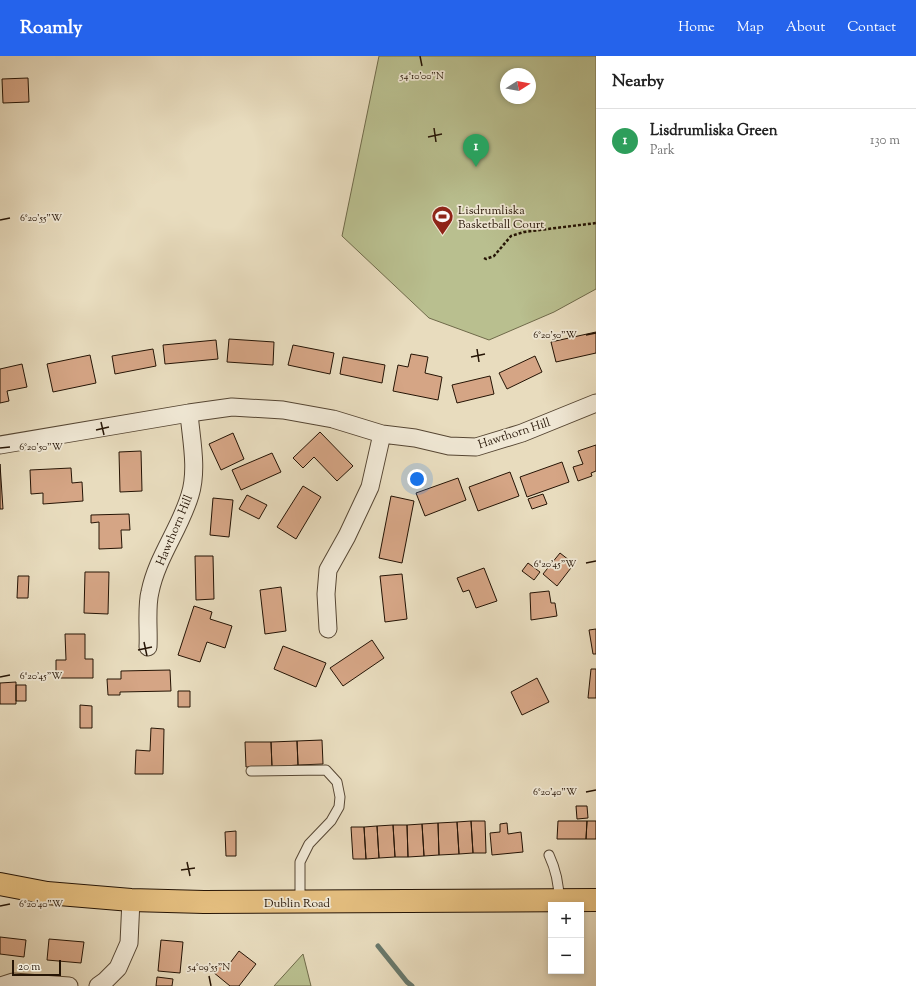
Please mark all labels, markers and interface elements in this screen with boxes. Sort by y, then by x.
text: Roamly [20,15,83,42]
text: Home [678,18,715,38]
text: Map [737,18,764,38]
text: About [786,18,825,38]
text: Contact [847,18,896,38]
north arrow [500,68,536,104]
text: 54°10'00"N [399,69,444,84]
text: Nearby [612,70,664,94]
text: Lisdrumliska Green [650,121,778,142]
text: 1 [623,132,627,150]
text: 130 m [870,132,900,150]
pin: 1 [463,134,489,167]
text: Park [650,142,675,160]
place label: Lisdrumliska Basketball Court [458,202,544,234]
sports icon: Lisdrumliska Basketball Court [430,204,456,237]
text: 6°20'55"W [20,211,62,226]
text: 6°20'50"W [533,328,577,343]
street label: Hawthorn Hill [476,414,553,454]
text: 6°20'50"W [19,440,63,455]
your location [407,469,427,489]
street label: Hawthorn Hill [152,492,198,569]
text: 6°20'45"W [534,557,576,572]
text: 6°20'45"W [20,669,62,684]
text: 6°20'40"W [533,785,577,800]
street label: Dublin Road [264,895,330,913]
text: 6°20'40"W [19,897,63,912]
map controls [548,902,584,974]
button: + [548,902,584,938]
button: − [548,938,584,974]
scale bar [12,958,61,977]
text: 20 m [18,959,40,975]
text: 54°09'55"N [187,960,230,975]

